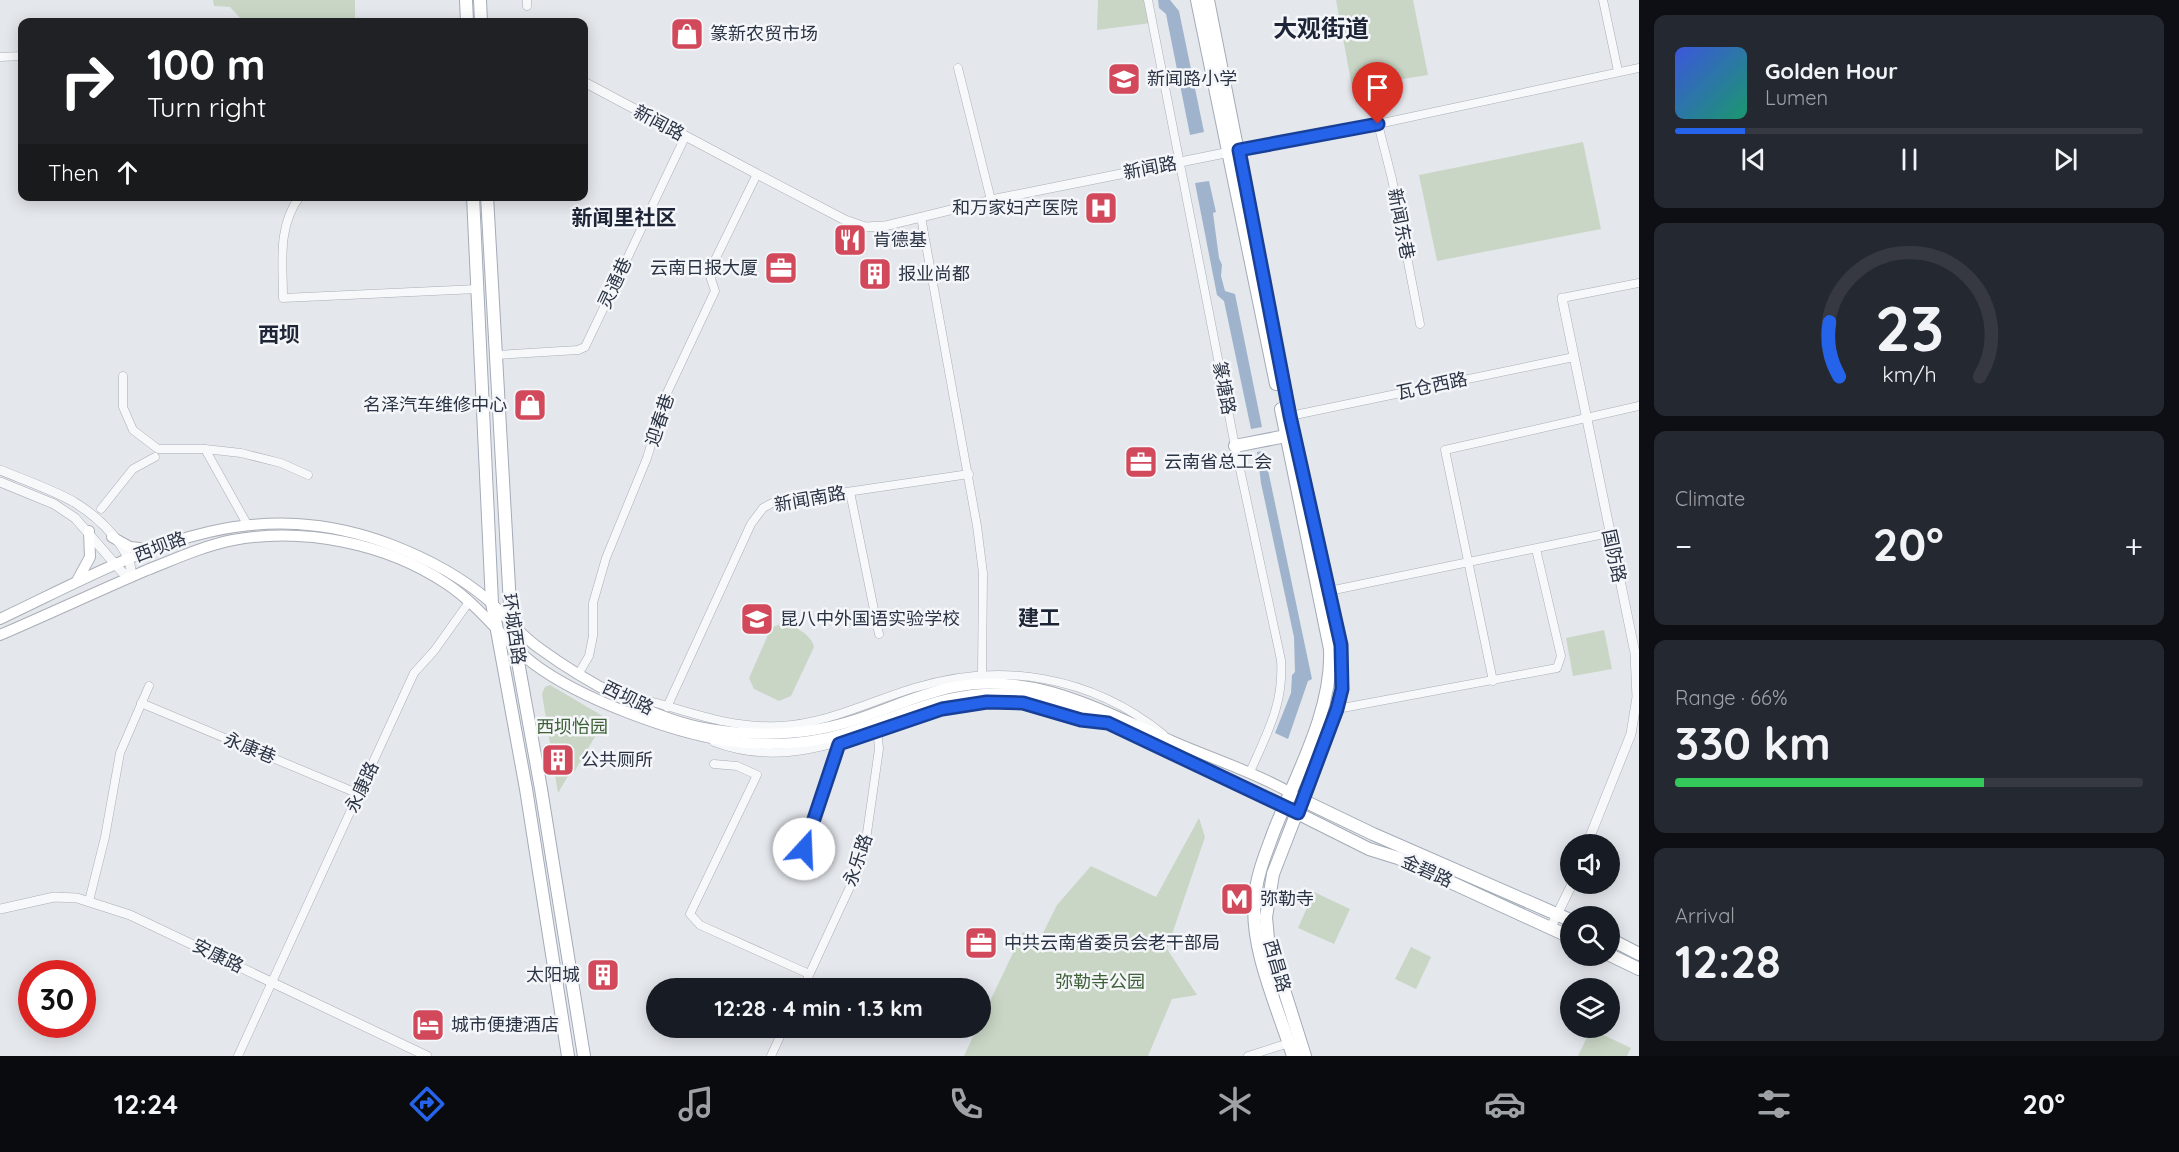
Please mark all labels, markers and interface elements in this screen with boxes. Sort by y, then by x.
district label: 大观街道 [1273,13,1369,43]
shop icon: 篆新农贸市场 [669,16,705,52]
place label: 篆新农贸市场 [710,22,818,45]
text: 100 m [147,38,265,91]
icon: right [48,42,126,120]
text: Golden Hour [1765,57,1898,85]
school or university icon: 新闻路小学 [1106,61,1142,97]
pin [1352,62,1403,124]
place label: 新闻路小学 [1147,67,1237,90]
icon: arrive [1361,71,1394,104]
text: Lumen [1765,85,1828,110]
text: Turn right [147,90,266,124]
street label: 新闻路 [630,100,688,145]
icon: previous [1737,143,1770,176]
icon: pause [1893,143,1926,176]
icon: next [2049,143,2082,176]
street label: 新闻路 [1121,151,1179,184]
icon: ahead [111,156,144,189]
text: Then [48,159,99,187]
street label: 新闻东巷 [1383,186,1420,261]
hospital icon: 和万家妇产医院 [1083,190,1119,226]
place label: 和万家妇产医院 [952,196,1078,219]
district label: 新闻里社区 [572,204,677,230]
restaurant icon: 肯德基 [832,222,868,258]
place label: 肯德基 [873,228,927,251]
office icon: 云南日报大厦 [763,250,799,286]
street label: 灵通巷 [593,253,636,312]
place label: 云南日报大厦 [650,256,758,279]
building icon: 报业尚都 [857,256,893,292]
place label: 报业尚都 [898,262,970,285]
text: 23 [1874,289,1944,367]
district label: 西坝 [258,321,300,347]
street label: 篆塘路 [1208,359,1241,417]
text: km/h [1882,361,1936,387]
street label: 瓦仓西路 [1394,367,1470,404]
shop icon: 名泽汽车维修中心 [512,387,548,423]
street label: 迎春巷 [640,391,679,449]
place label: 名泽汽车维修中心 [363,393,507,416]
office icon: 云南省总工会 [1123,444,1159,480]
place label: 云南省总工会 [1164,450,1272,473]
street label: 新闻南路 [772,481,847,516]
text: Climate [1675,486,1745,511]
text: 20° [1873,516,1944,572]
text: − [1675,525,1692,566]
text: + [2124,525,2143,566]
street label: 西坝路 [130,526,189,567]
street label: 国防路 [1598,527,1631,585]
street label: 环城西路 [498,592,531,666]
school or university icon: 昆八中外国语实验学校 [739,601,775,637]
district label: 建工 [1018,604,1060,630]
place label: 昆八中外国语实验学校 [780,607,960,630]
street label: 西坝路 [599,675,658,720]
text: Range · 66% [1675,685,1787,710]
park label: 西坝怡园 [536,715,608,738]
text: 330 km [1675,715,1831,771]
street label: 永康巷 [221,727,280,768]
building icon: 公共厕所 [540,742,576,778]
place label: 公共厕所 [581,748,653,771]
street label: 永康路 [340,757,383,816]
position arrow [772,817,836,881]
street label: 永乐路 [838,831,877,889]
map controls [1560,834,1620,1038]
button: sound [1560,834,1620,894]
street label: 金碧路 [1398,849,1457,892]
metro station icon: 弥勒寺 [1219,881,1255,917]
place label: 弥勒寺 [1260,887,1314,910]
text: Arrival [1675,903,1735,928]
button: search [1560,906,1620,966]
office icon: 中共云南省委员会老干部局 [963,925,999,961]
place label: 中共云南省委员会老干部局 [1004,931,1220,954]
street label: 安康路 [189,933,248,978]
text: 12:28 [1675,933,1781,989]
street label: 西昌路 [1259,937,1296,995]
building icon: 太阳城 [585,957,621,993]
speed limit sign: 30 [18,960,96,1038]
place label: 太阳城 [526,963,580,986]
park label: 弥勒寺公园 [1055,970,1145,993]
button: layers [1560,978,1620,1038]
text: 12:28 · 4 min · 1.3 km [714,994,923,1022]
hotel icon: 城市便捷酒店 [410,1007,446,1043]
place label: 城市便捷酒店 [451,1013,559,1036]
icon: directions [406,1083,448,1125]
icon: music [675,1083,717,1125]
icon: phone [945,1083,987,1125]
icon: climate [1214,1083,1256,1125]
icon: car [1484,1083,1526,1125]
icon: filters [1753,1083,1795,1125]
text: 12:24 [114,1087,178,1121]
text: 20° [2023,1087,2065,1121]

